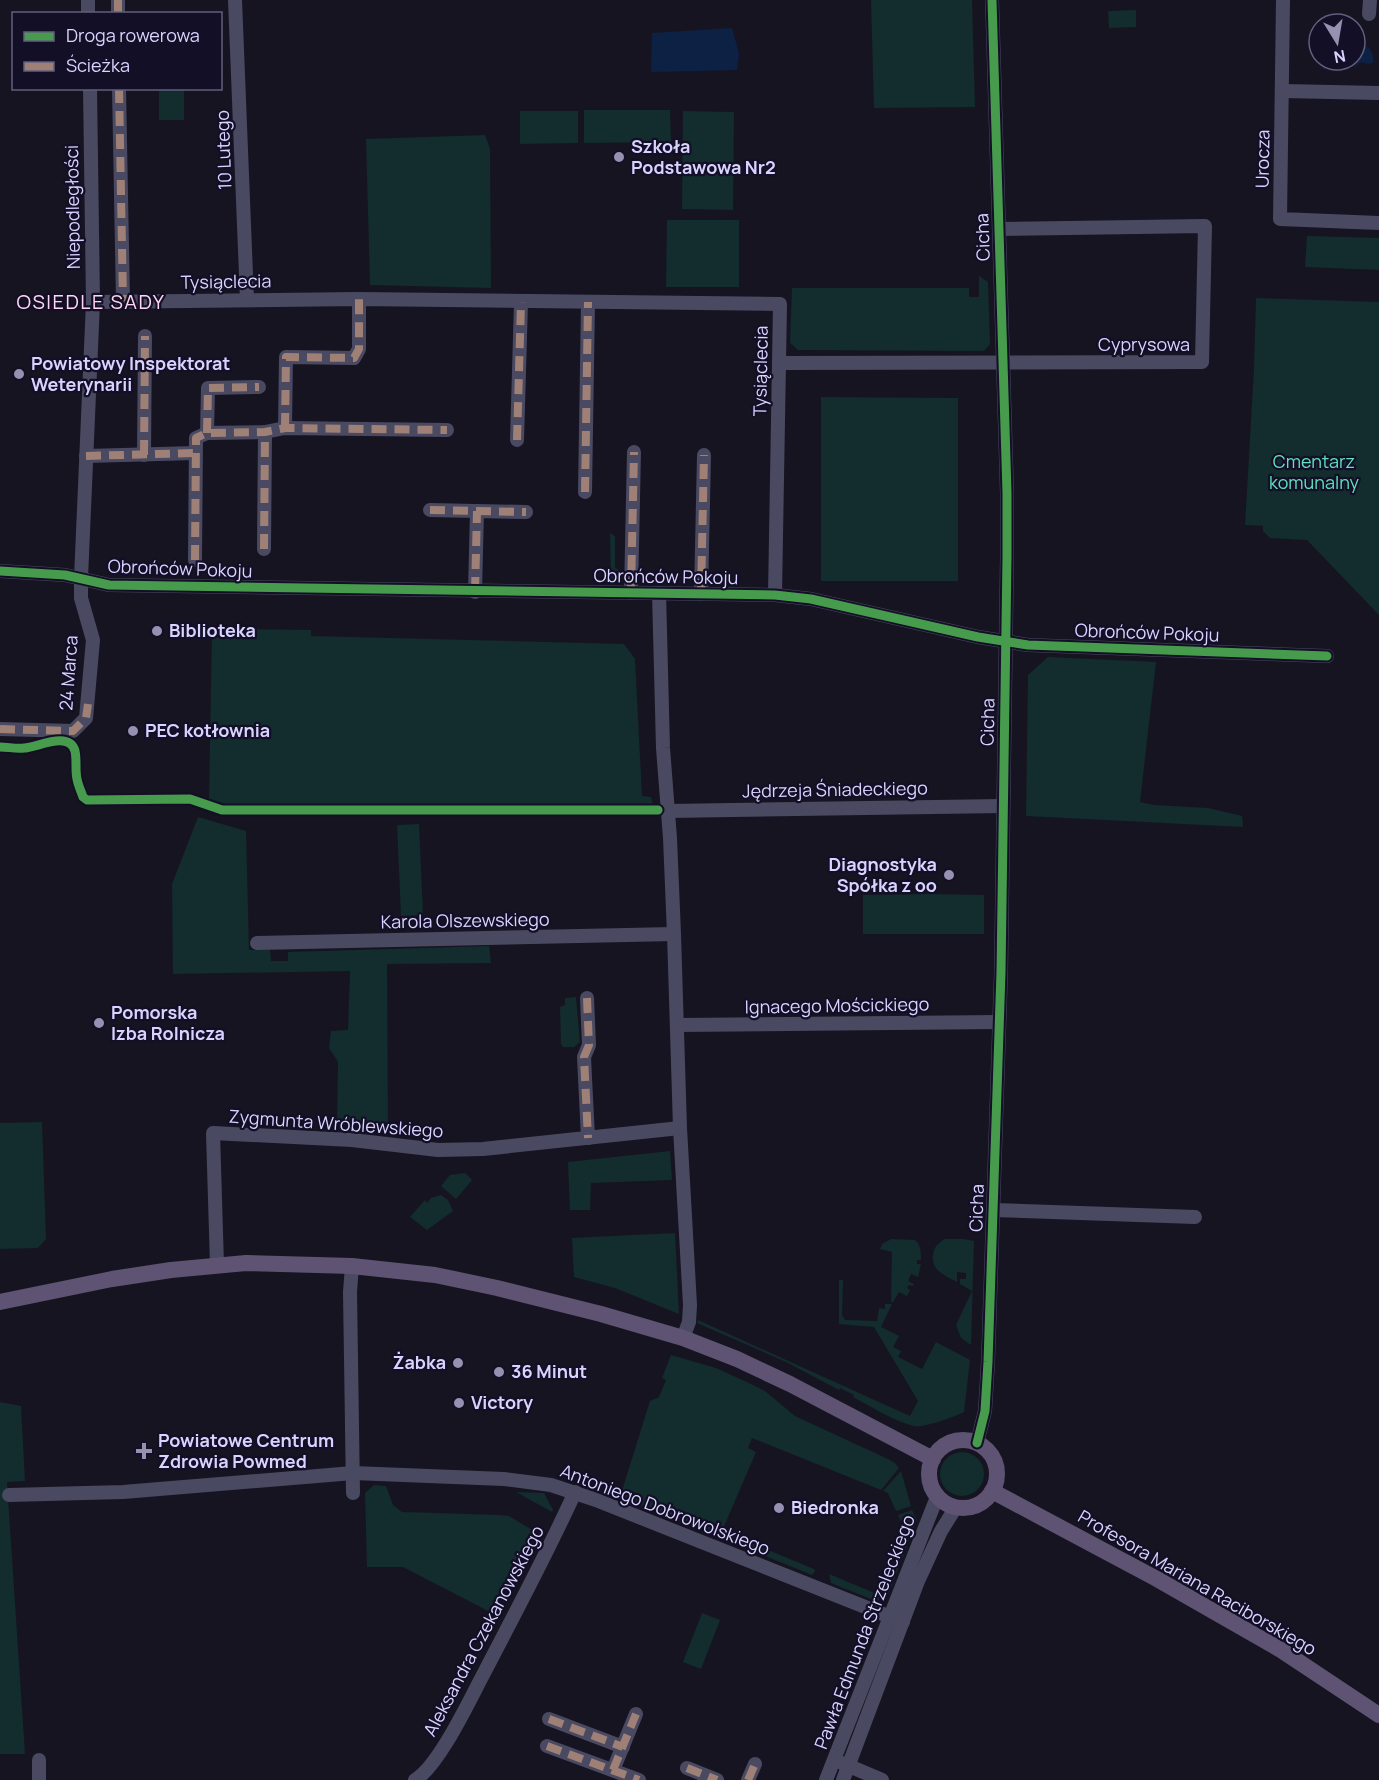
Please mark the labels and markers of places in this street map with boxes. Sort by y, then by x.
place label: Szkoła Podstawowa Nr2 [631,134,776,179]
marker: Szkoła Podstawowa Nr2 [612,150,626,164]
place label: Powiatowy Inspektorat Weterynarii [31,351,230,396]
marker: Powiatowy Inspektorat Weterynarii [12,367,26,381]
place label: Biblioteka [169,618,256,642]
marker: Biblioteka [150,624,164,638]
place label: PEC kotłownia [145,718,270,742]
marker: PEC kotłownia [126,724,140,738]
place label: Diagnostyka Spółka z oo [828,852,937,897]
marker: Diagnostyka Spółka z oo [942,868,956,882]
place label: Pomorska Izba Rolnicza [111,1000,225,1045]
marker: Pomorska Izba Rolnicza [92,1016,106,1030]
place label: Żabka [393,1350,446,1374]
marker: Żabka [451,1356,465,1370]
place label: 36 Minut [511,1359,587,1383]
marker: 36 Minut [492,1365,506,1379]
place label: Victory [471,1390,533,1414]
marker: Victory [452,1396,466,1410]
place label: Powiatowe Centrum Zdrowia Powmed [158,1428,334,1473]
marker: Powiatowe Centrum Zdrowia Powmed [135,1442,153,1460]
place label: Biedronka [791,1495,879,1519]
marker: Biedronka [772,1501,786,1515]

